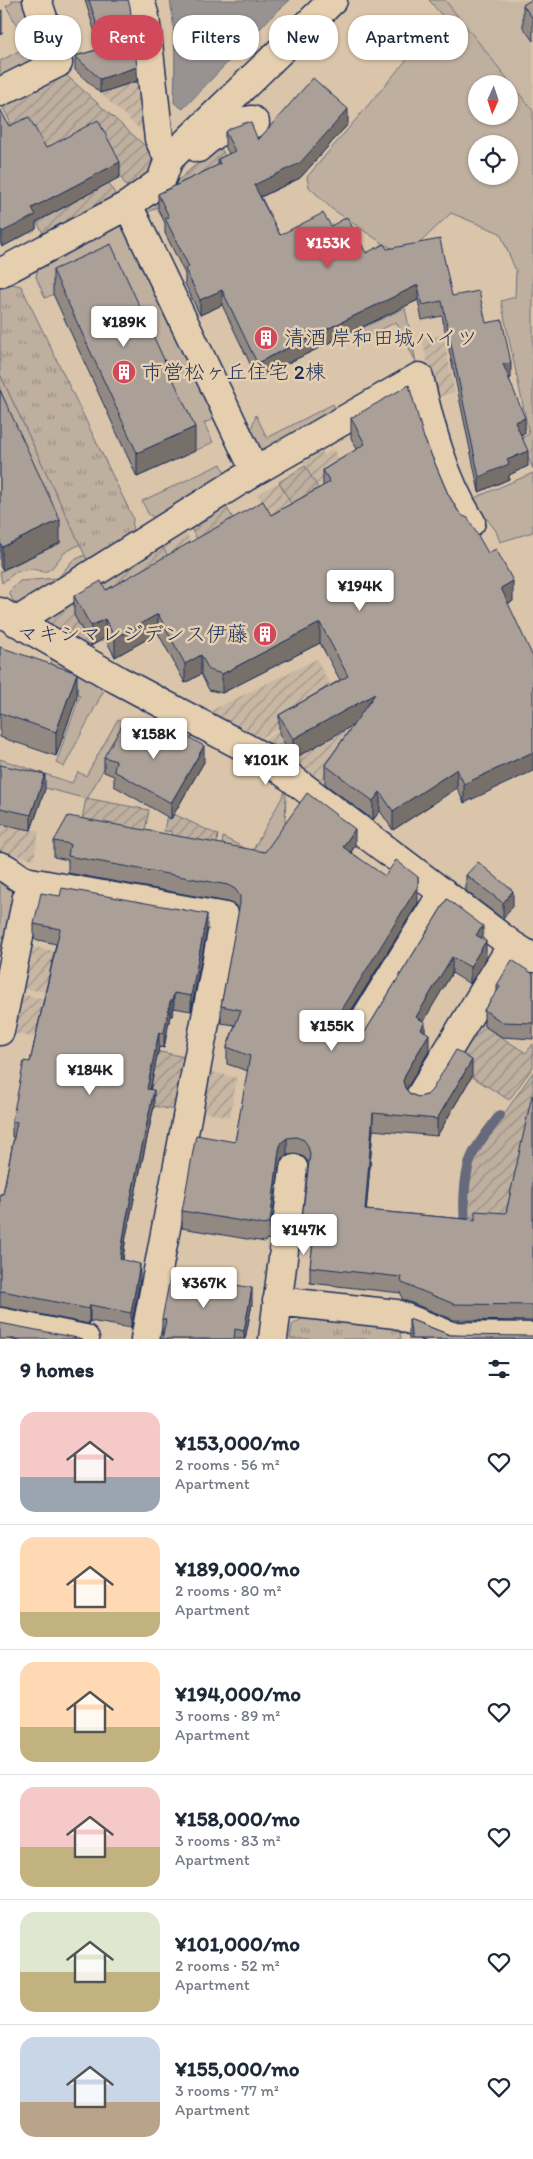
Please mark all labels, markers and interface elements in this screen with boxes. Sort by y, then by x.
chip: Buy [15,15,81,60]
chip: Rent [91,15,163,60]
chip: Filters [173,15,259,60]
chip: New [269,15,338,60]
chip: Apartment [348,15,468,60]
north arrow [468,75,518,125]
map controls [468,75,518,185]
button: locate [468,135,518,185]
pin: ¥153K [293,226,363,269]
text: ¥153K [306,233,350,252]
pin: ¥189K [89,306,159,348]
text: ¥189K [102,312,146,331]
building icon: 清酒 岸和田城ハイツ [253,325,279,351]
place label: 清酒 岸和田城ハイツ [284,325,478,350]
building icon: 市営松ヶ丘住宅 2棟 [111,359,137,385]
place label: 市営松ヶ丘住宅 2棟 [142,359,326,384]
pin: ¥194K [325,570,395,612]
text: ¥194K [338,576,382,595]
place label: マキシマレジデンス伊藤 [17,621,248,646]
building icon: マキシマレジデンス伊藤 [252,621,278,647]
pin: ¥158K [119,718,189,760]
text: ¥158K [132,724,176,743]
pin: ¥101K [231,744,301,786]
text: ¥101K [244,750,288,769]
pin: ¥155K [297,1010,367,1052]
text: ¥155K [310,1016,354,1035]
pin: ¥184K [55,1054,125,1096]
text: ¥184K [68,1060,113,1079]
pin: ¥147K [269,1214,339,1256]
text: ¥147K [282,1220,326,1239]
pin: ¥367K [169,1266,239,1309]
text: ¥367K [182,1273,226,1292]
icon: filters [485,1355,513,1383]
text: 9 homes [20,1357,94,1382]
text: ¥153,000/mo [175,1430,300,1455]
icon: home [60,1432,120,1492]
icon: heart [485,1448,513,1476]
text: 2 rooms · 56 m² [175,1455,280,1474]
text: Apartment [175,1474,250,1493]
text: ¥189,000/mo [175,1556,300,1581]
icon: home [60,1557,120,1617]
icon: heart [485,1573,513,1601]
text: 2 rooms · 80 m² [175,1581,281,1600]
text: Apartment [175,1600,250,1619]
text: ¥194,000/mo [175,1681,301,1706]
icon: home [60,1682,120,1742]
icon: heart [485,1698,513,1726]
text: 3 rooms · 89 m² [175,1706,280,1725]
text: Apartment [175,1725,250,1744]
text: ¥158,000/mo [175,1806,300,1831]
icon: home [60,1807,120,1867]
icon: heart [485,1823,513,1851]
text: 3 rooms · 83 m² [175,1831,281,1850]
text: Apartment [175,1850,250,1869]
text: ¥101,000/mo [175,1931,300,1956]
icon: home [60,1932,120,1992]
icon: heart [485,1948,513,1976]
text: 2 rooms · 52 m² [175,1956,280,1975]
text: Apartment [175,1975,250,1994]
text: ¥155,000/mo [175,2056,300,2081]
icon: home [60,2057,120,2117]
icon: heart [485,2073,513,2101]
text: 3 rooms · 77 m² [175,2081,279,2100]
text: Apartment [175,2100,250,2119]

